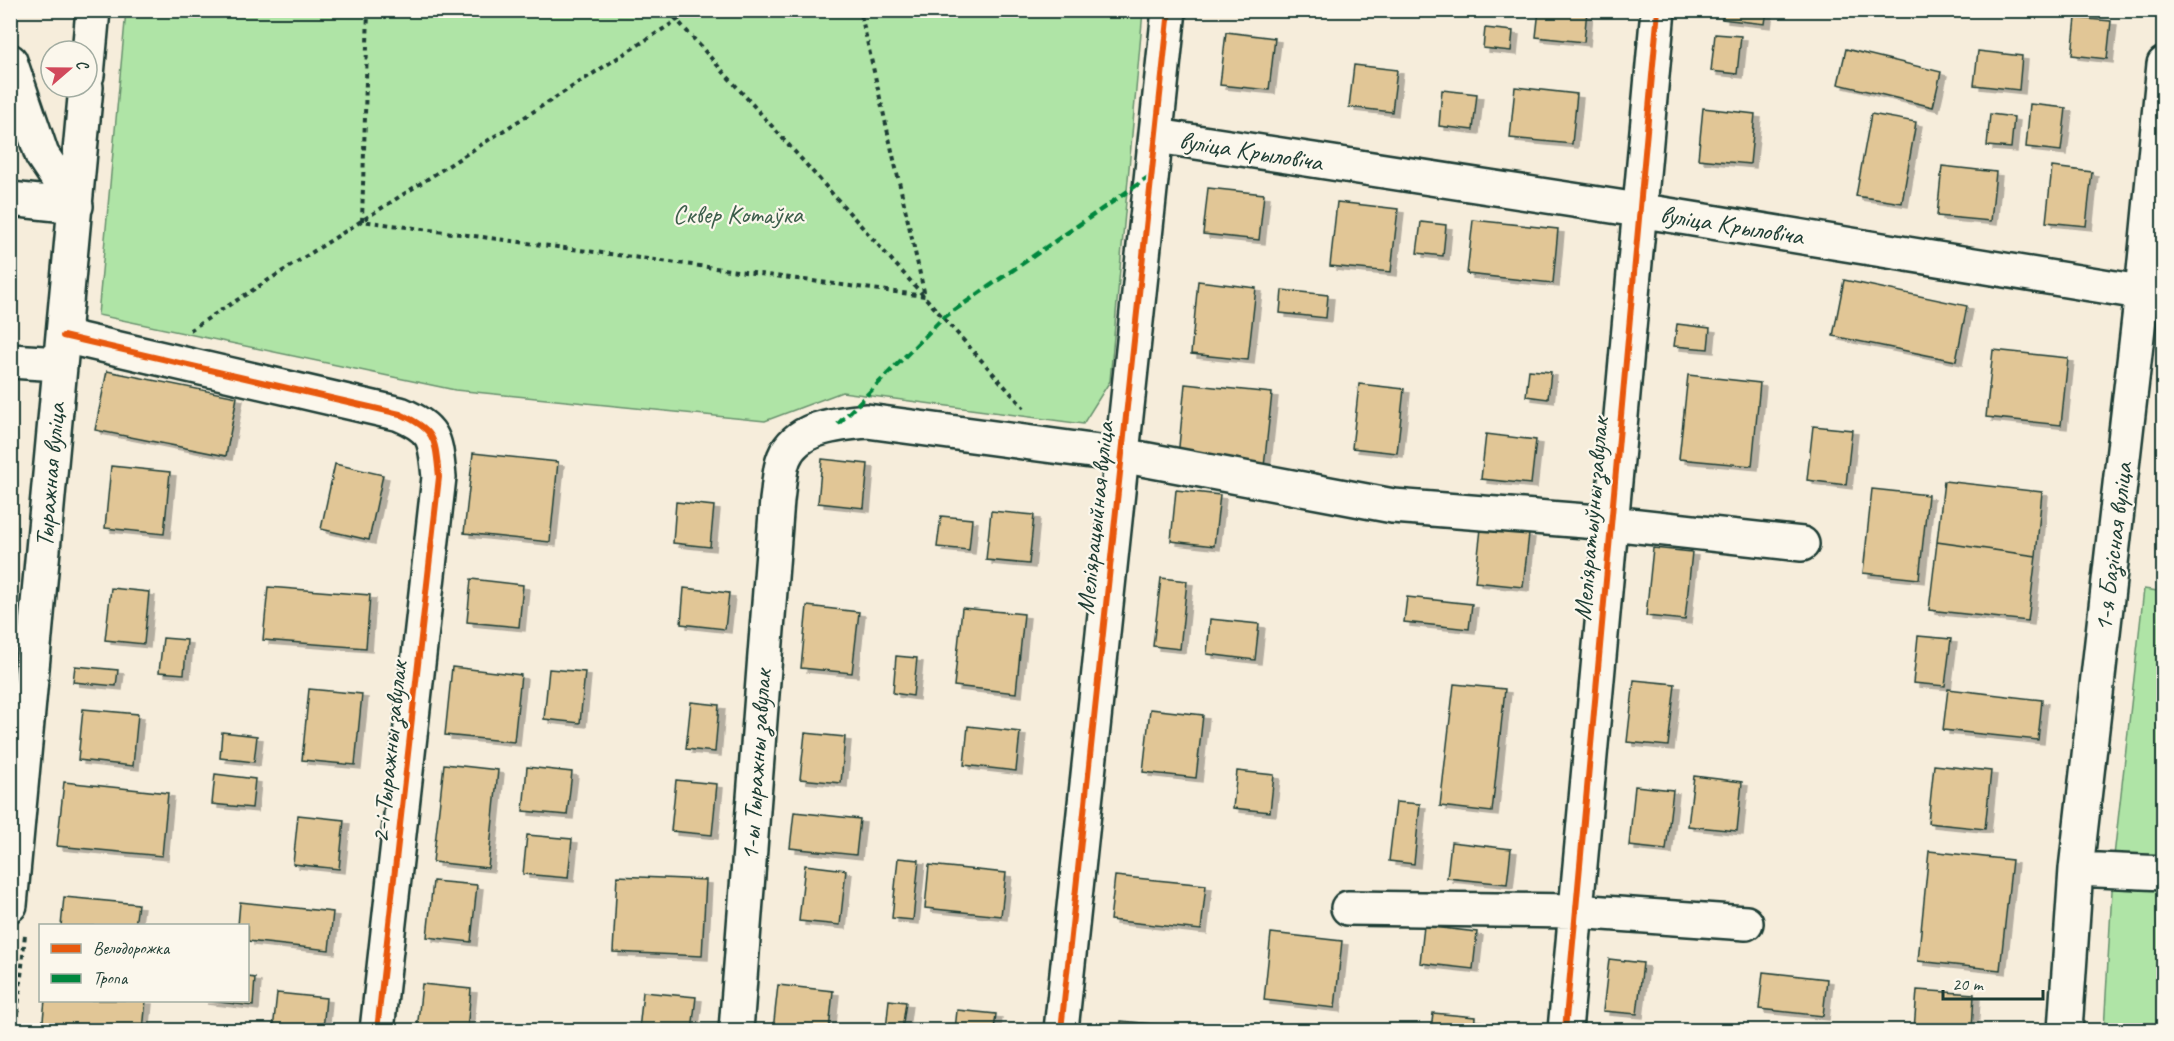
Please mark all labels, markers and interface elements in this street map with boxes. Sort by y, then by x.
north arrow [39,39,99,99]
text: С [71,57,94,73]
street label: вуліца Крыловіча [1177,123,1327,179]
street label: вуліца Крыловіча [1658,197,1808,253]
park label: Сквер Котаўка [673,198,805,231]
street label: Тыражная вуліца [27,400,73,548]
street label: Меліяратыўны завулак [1566,414,1618,622]
street label: Меліярацыйная вуліца [1068,419,1122,616]
street label: 1-я Базісная вуліца [2086,459,2141,633]
street label: 2-і Тыражны завулак [363,657,416,845]
street label: 1-ы Тыражны завулак [733,666,780,862]
legend [39,924,249,1002]
text: Велодорожка [93,937,171,959]
scale bar [1943,963,2044,1001]
text: Тропа [93,967,129,989]
text: 20 m [1952,973,1985,995]

